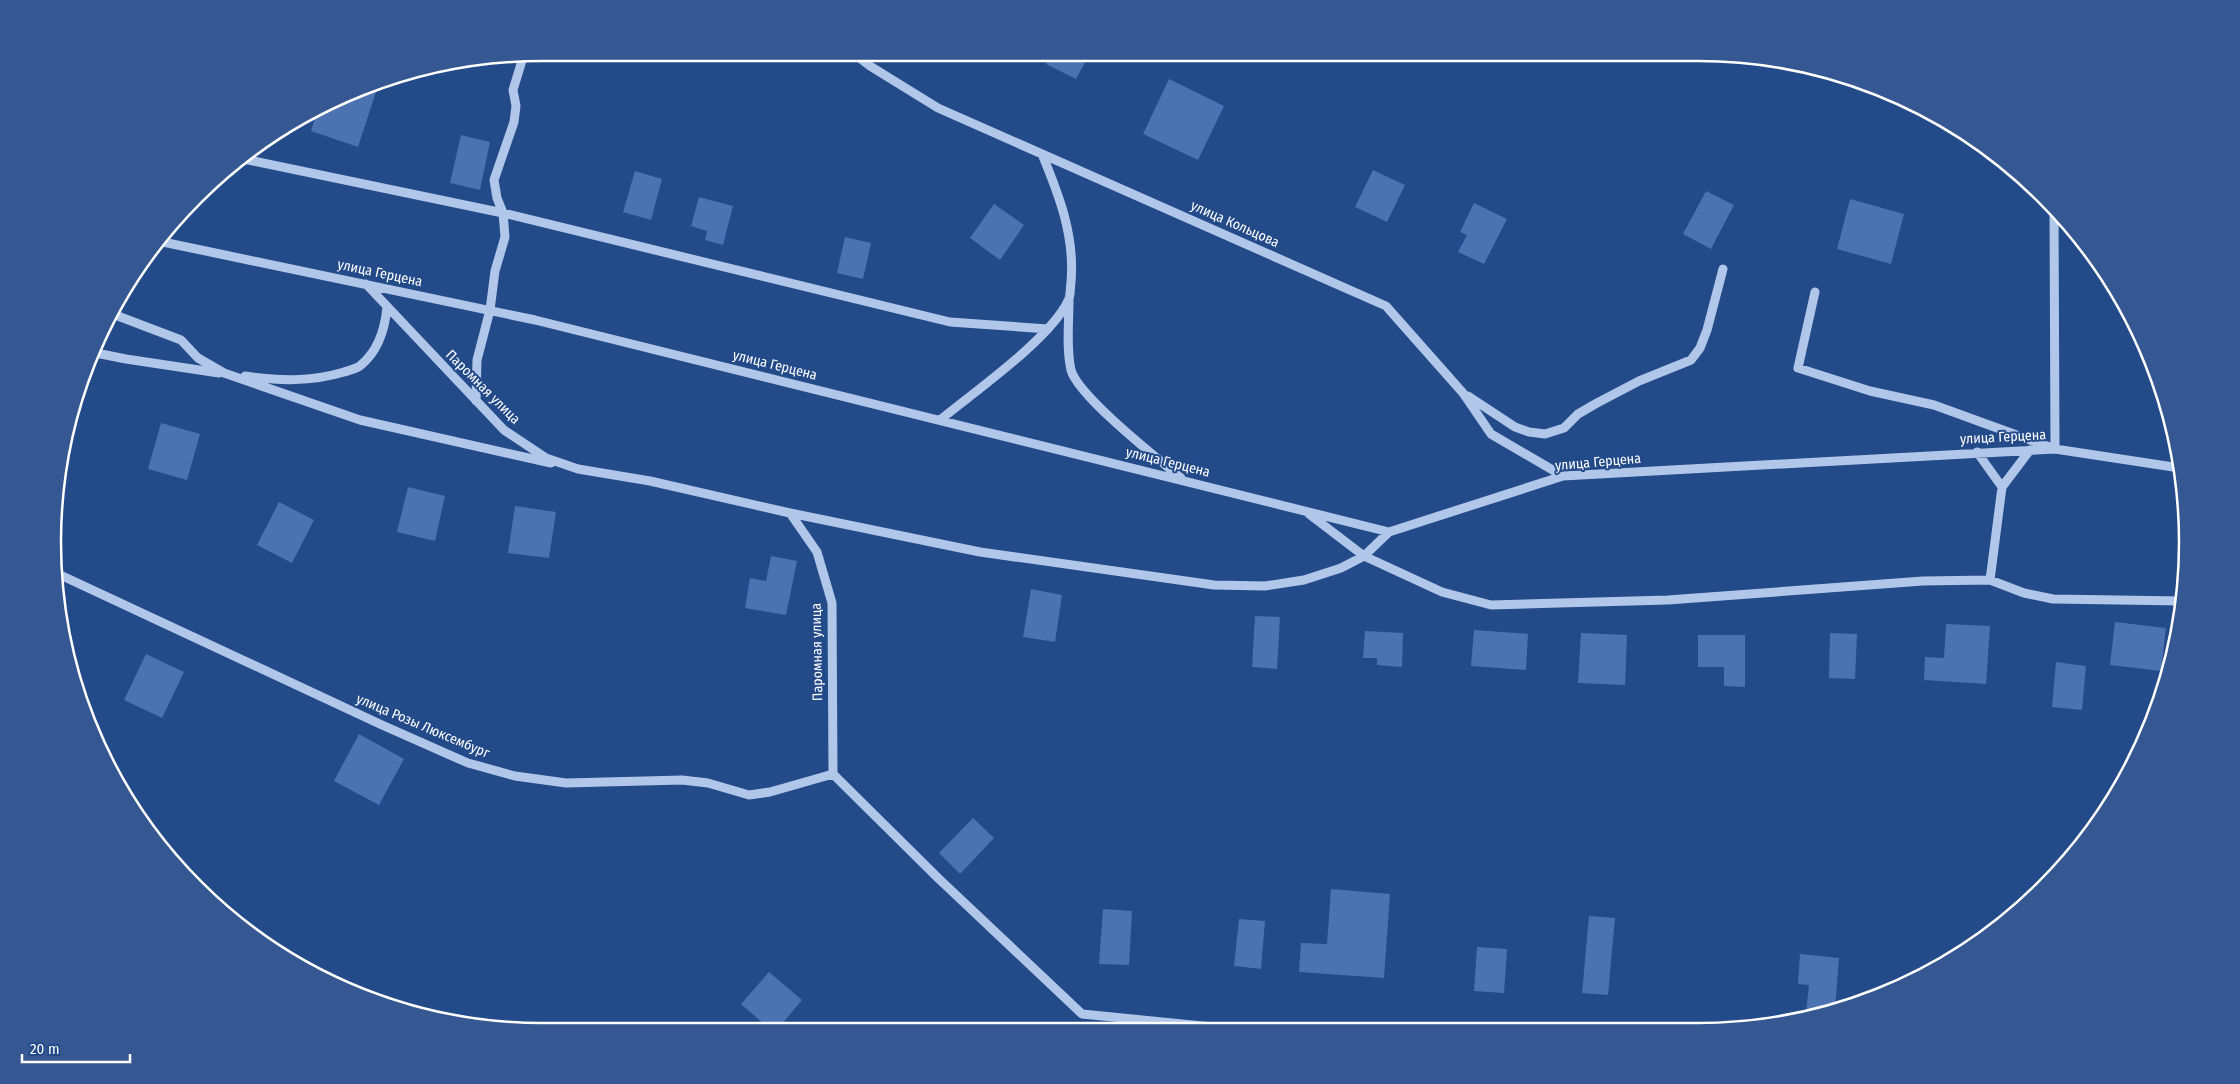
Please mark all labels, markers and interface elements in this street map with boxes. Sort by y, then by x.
street label: улица Кольцова [1188,197,1282,251]
street label: улица Герцена [336,256,424,290]
street label: Паромная улица [442,346,524,428]
street label: улица Герцена [731,346,819,384]
street label: улица Герцена [1959,426,2047,448]
street label: улица Герцена [1124,443,1212,481]
street label: улица Герцена [1554,450,1642,474]
street label: Паромная улица [808,603,826,701]
street label: улица Розы Люксембург [354,690,493,762]
scale bar [22,1032,130,1064]
text: 20 m [30,1040,60,1058]

